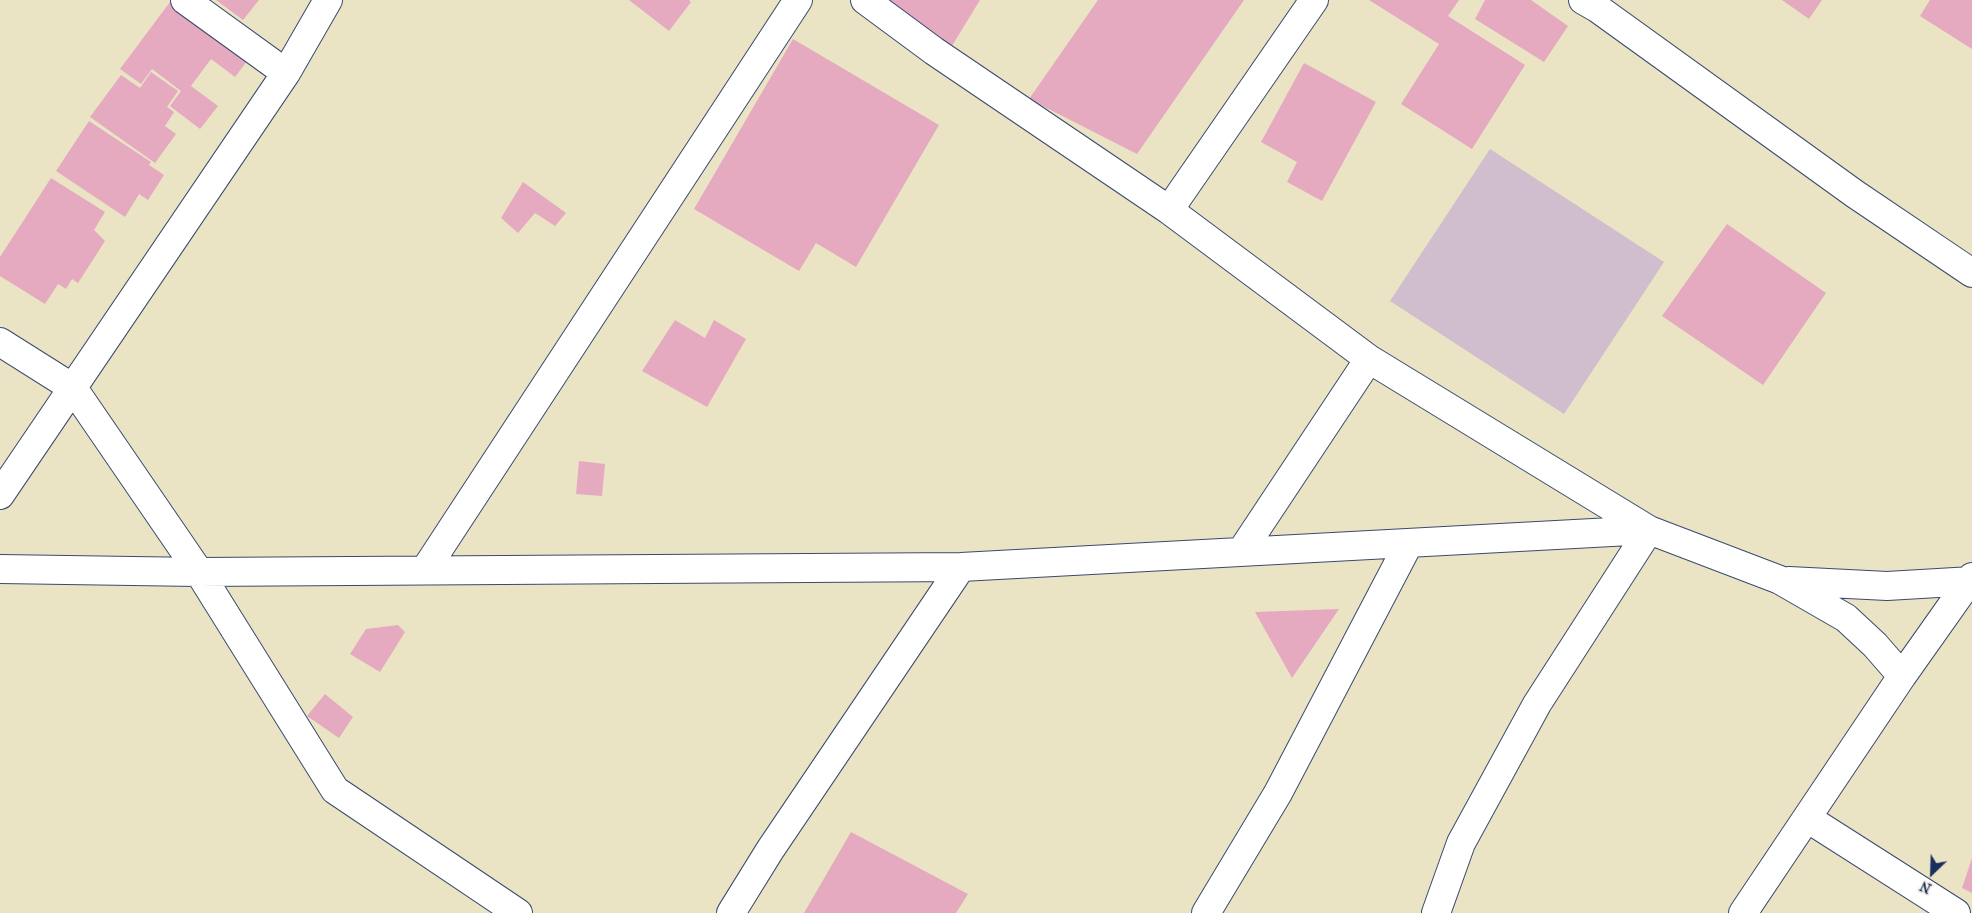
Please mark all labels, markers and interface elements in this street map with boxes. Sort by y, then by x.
north arrow [1907,848,1957,898]
text: N [1917,877,1934,897]

